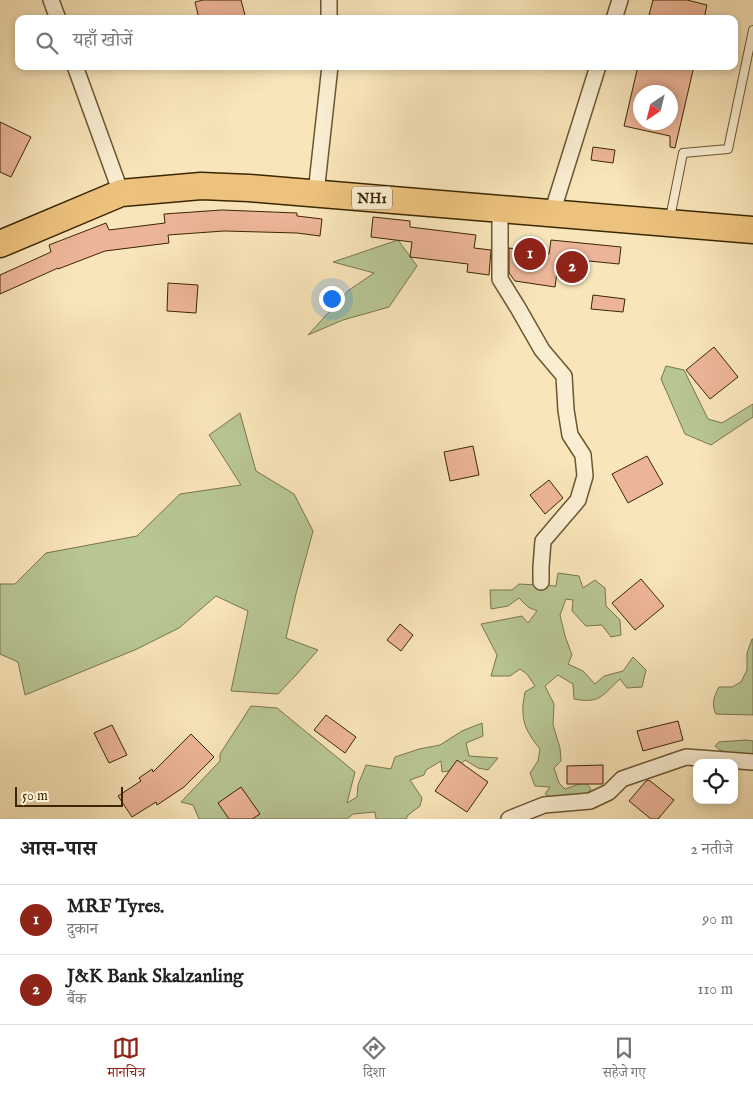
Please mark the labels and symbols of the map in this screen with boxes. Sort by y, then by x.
north arrow [633,85,678,130]
road number: NH1 [352,187,392,210]
pin: 1 [514,235,546,273]
pin: 2 [556,248,588,286]
your location [319,286,345,312]
scale bar [15,784,122,807]

